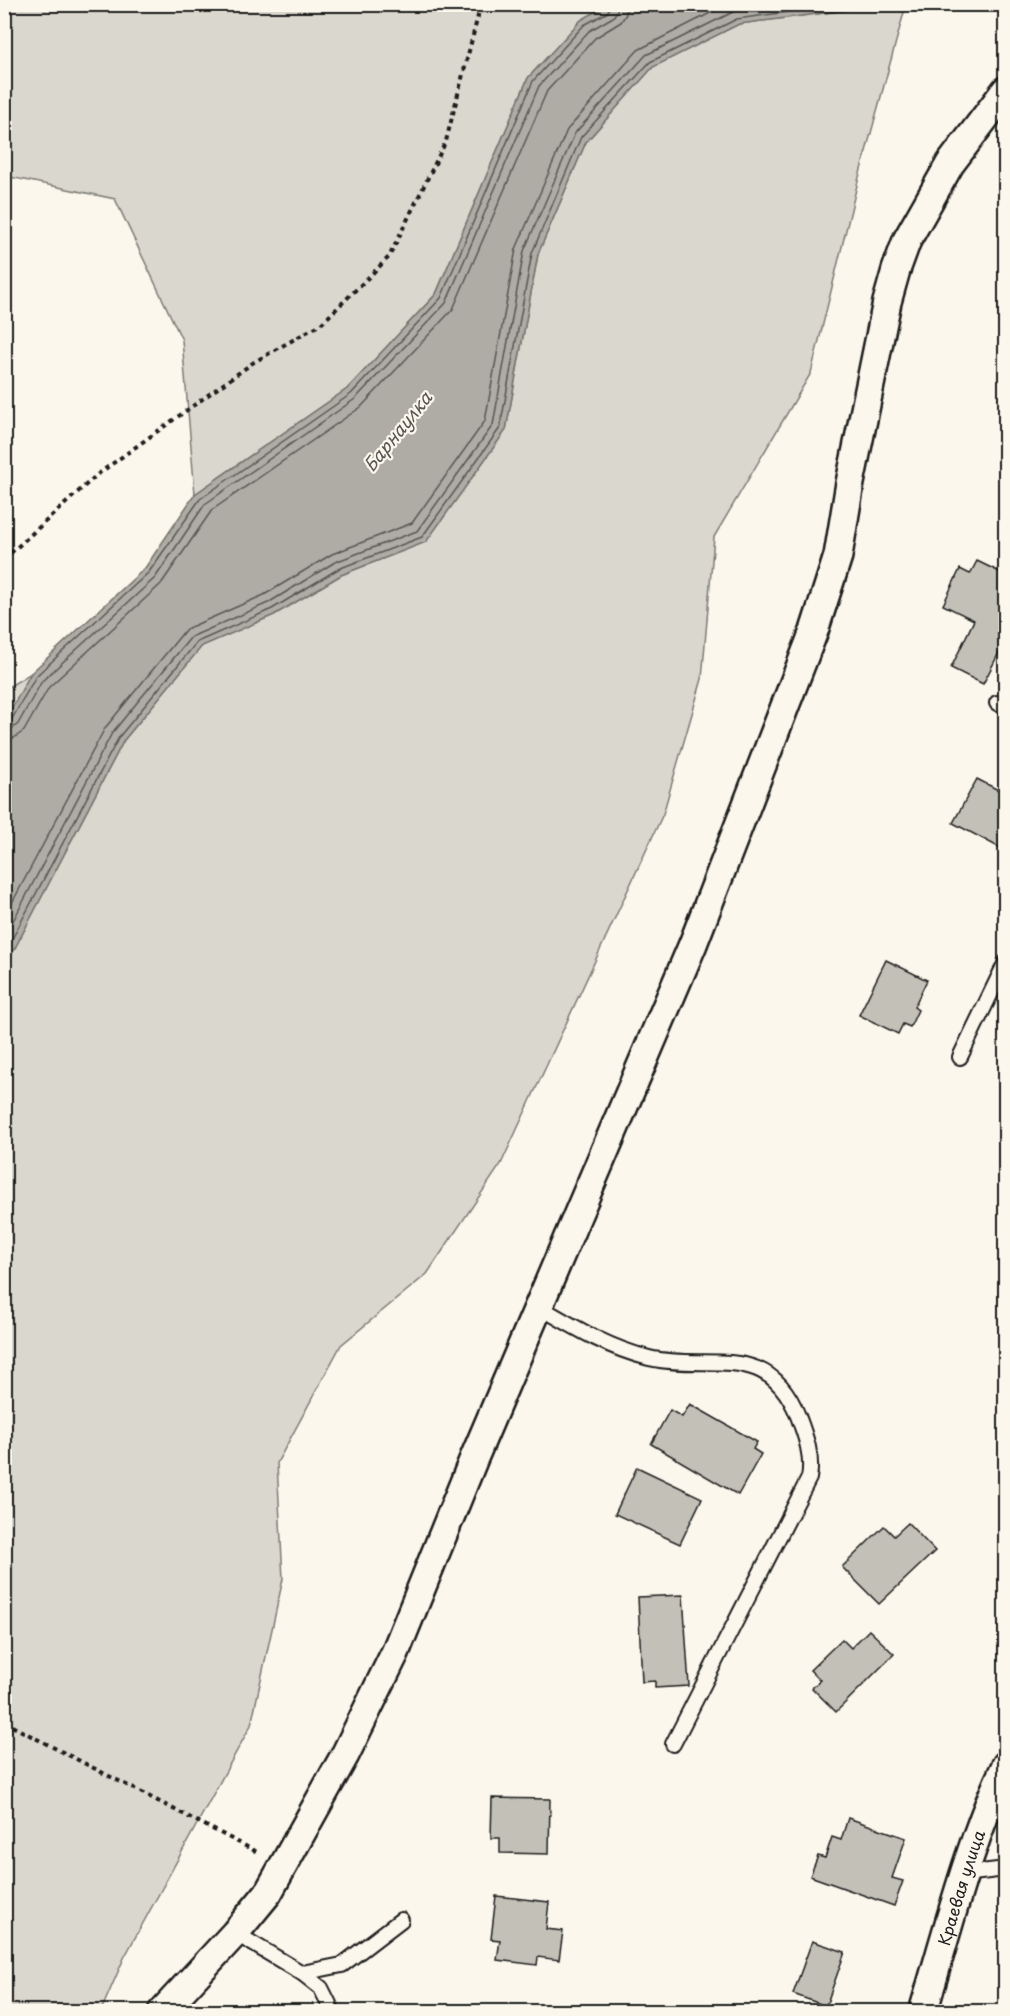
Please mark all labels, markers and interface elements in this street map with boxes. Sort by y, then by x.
water label: Барнаулка [356,385,438,477]
street label: Краевая улица [931,1826,990,1948]

